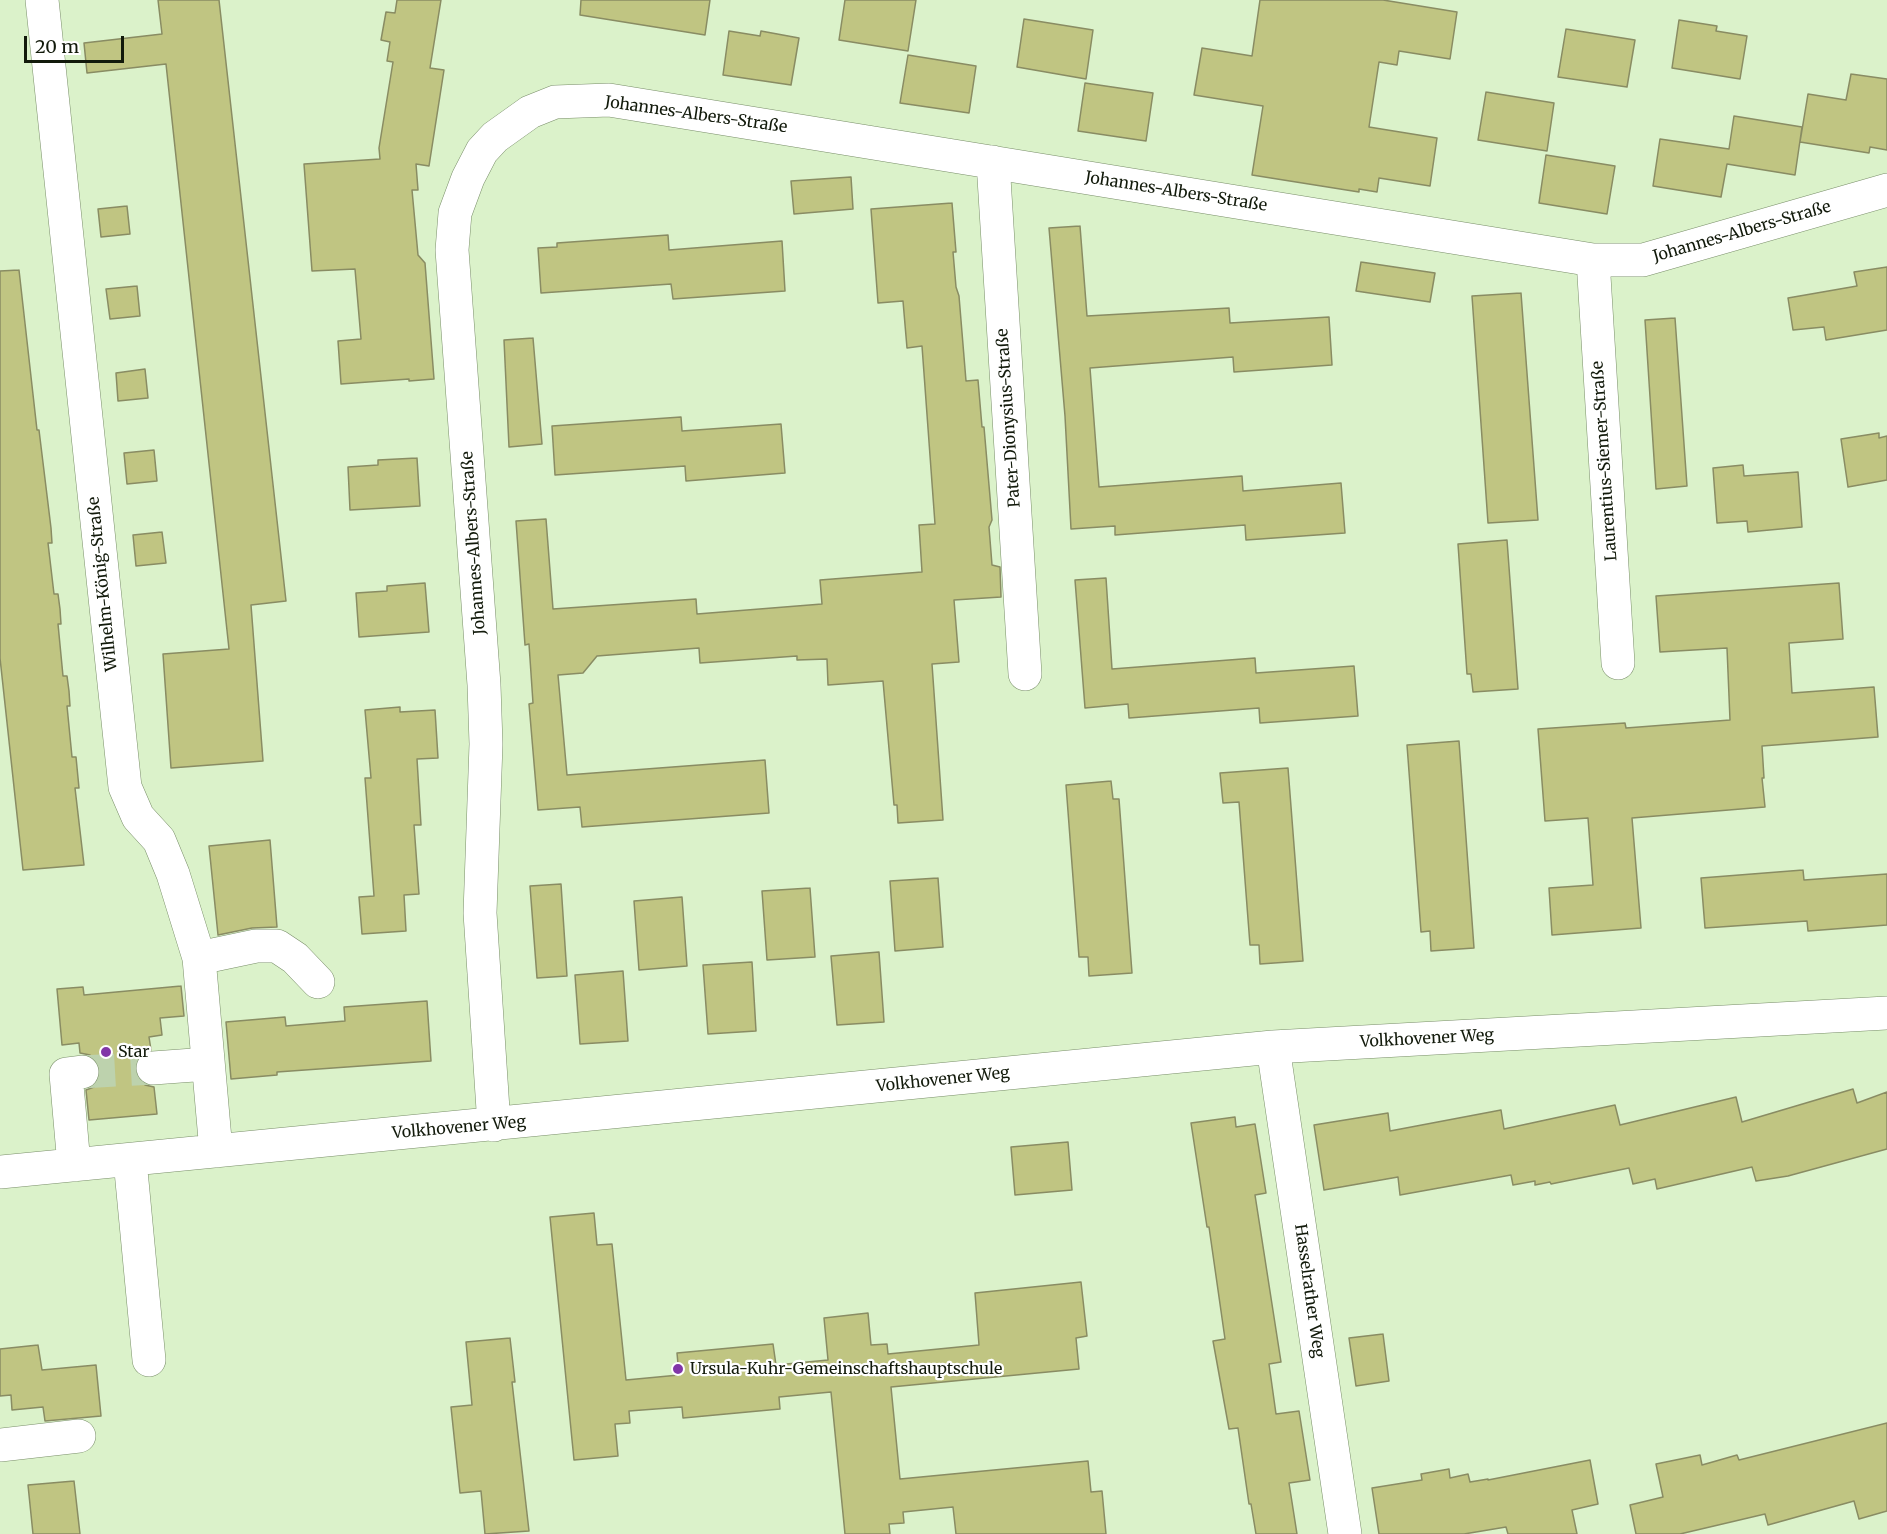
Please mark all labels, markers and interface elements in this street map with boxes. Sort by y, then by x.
scale bar [27,24,128,62]
text: 20 m [35,35,79,58]
street label: Johannes-Albers-Straße [604,93,788,137]
street label: Johannes-Albers-Straße [1084,168,1268,216]
street label: Johannes-Albers-Straße [1651,197,1833,267]
street label: Pater-Dionysius-Straße [993,328,1025,508]
street label: Laurentius-Siemer-Straße [1588,360,1622,562]
street label: Johannes-Albers-Straße [458,451,490,635]
street label: Wilhelm-König-Straße [84,496,122,672]
street label: Volkhovener Weg [1359,1026,1495,1052]
place label: Star [118,1042,150,1062]
marker: Star [99,1045,113,1059]
street label: Volkhovener Weg [875,1063,1011,1097]
street label: Volkhovener Weg [391,1113,527,1143]
street label: Hasselrather Weg [1290,1223,1328,1359]
place label: Ursula-Kuhr-Gemeinschaftshauptschule [690,1359,1002,1379]
marker: Ursula-Kuhr-Gemeinschaftshauptschule [671,1362,685,1376]

